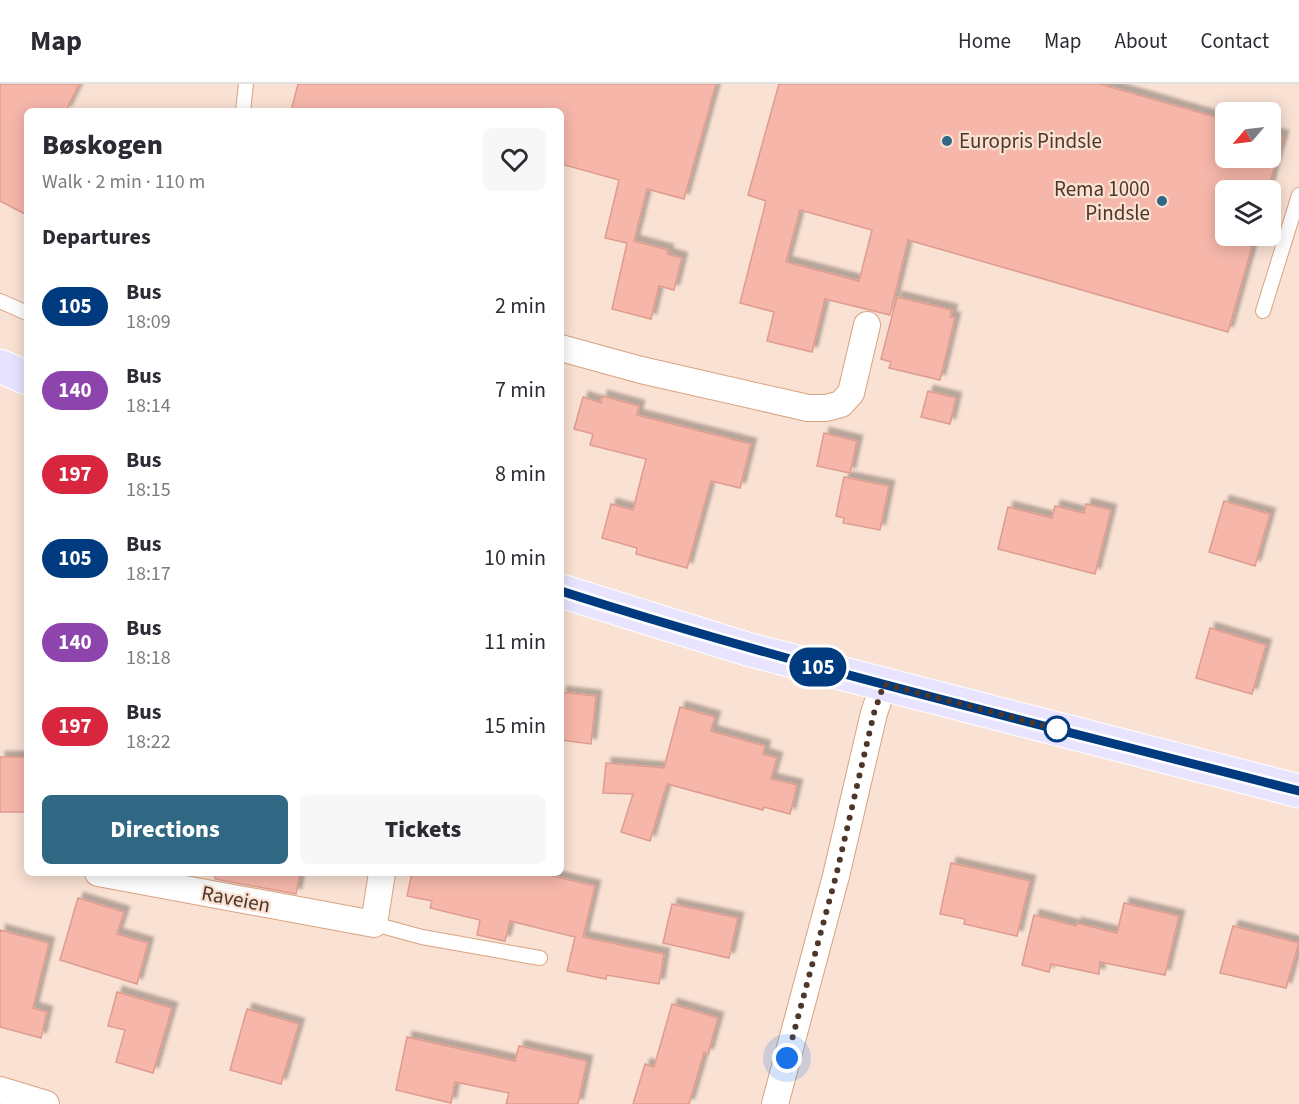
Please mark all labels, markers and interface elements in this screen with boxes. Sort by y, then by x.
text: Map [30,21,82,61]
text: Home [958,26,1011,56]
text: Map [1044,26,1082,56]
text: About [1115,26,1167,56]
text: Contact [1200,26,1269,56]
north arrow [1215,102,1281,168]
map controls [1215,102,1281,246]
text: Bøskogen [42,125,163,165]
place label: Europris Pindsle [959,126,1102,156]
button: heart [483,128,546,191]
marker: Europris Pindsle [940,134,954,148]
text: Walk · 2 min · 110 m [42,168,205,196]
place label: Rema 1000 Pindsle [1054,174,1150,228]
button: layers [1215,180,1281,246]
marker: Rema 1000 Pindsle [1155,194,1169,208]
text: Departures [42,221,151,253]
text: Bus [126,276,162,308]
text: 2 min [495,290,546,322]
text: 105 [58,291,92,321]
text: 18:09 [126,308,171,336]
text: Bus [126,360,162,392]
text: 7 min [495,374,546,406]
text: 140 [58,375,92,405]
text: 18:14 [126,392,171,420]
text: Bus [126,444,162,476]
text: 8 min [495,458,546,490]
text: 197 [58,459,92,489]
text: 18:15 [126,476,171,504]
text: Bus [126,528,162,560]
text: 10 min [484,542,546,574]
text: 105 [58,543,92,573]
text: 18:17 [126,560,171,588]
text: Bus [126,612,162,644]
text: 11 min [484,626,546,658]
text: 140 [58,627,92,657]
text: 18:18 [126,644,171,672]
line badge: 105 [784,648,852,686]
text: 105 [801,652,835,682]
text: Bus [126,696,162,728]
text: 15 min [484,710,546,742]
text: 197 [58,711,92,741]
unlabelled marker [1044,716,1070,742]
text: 18:22 [126,728,171,756]
button: Directions [42,795,288,864]
button: Tickets [300,795,546,864]
street label: Raveien [199,878,273,920]
your location [772,1043,802,1073]

